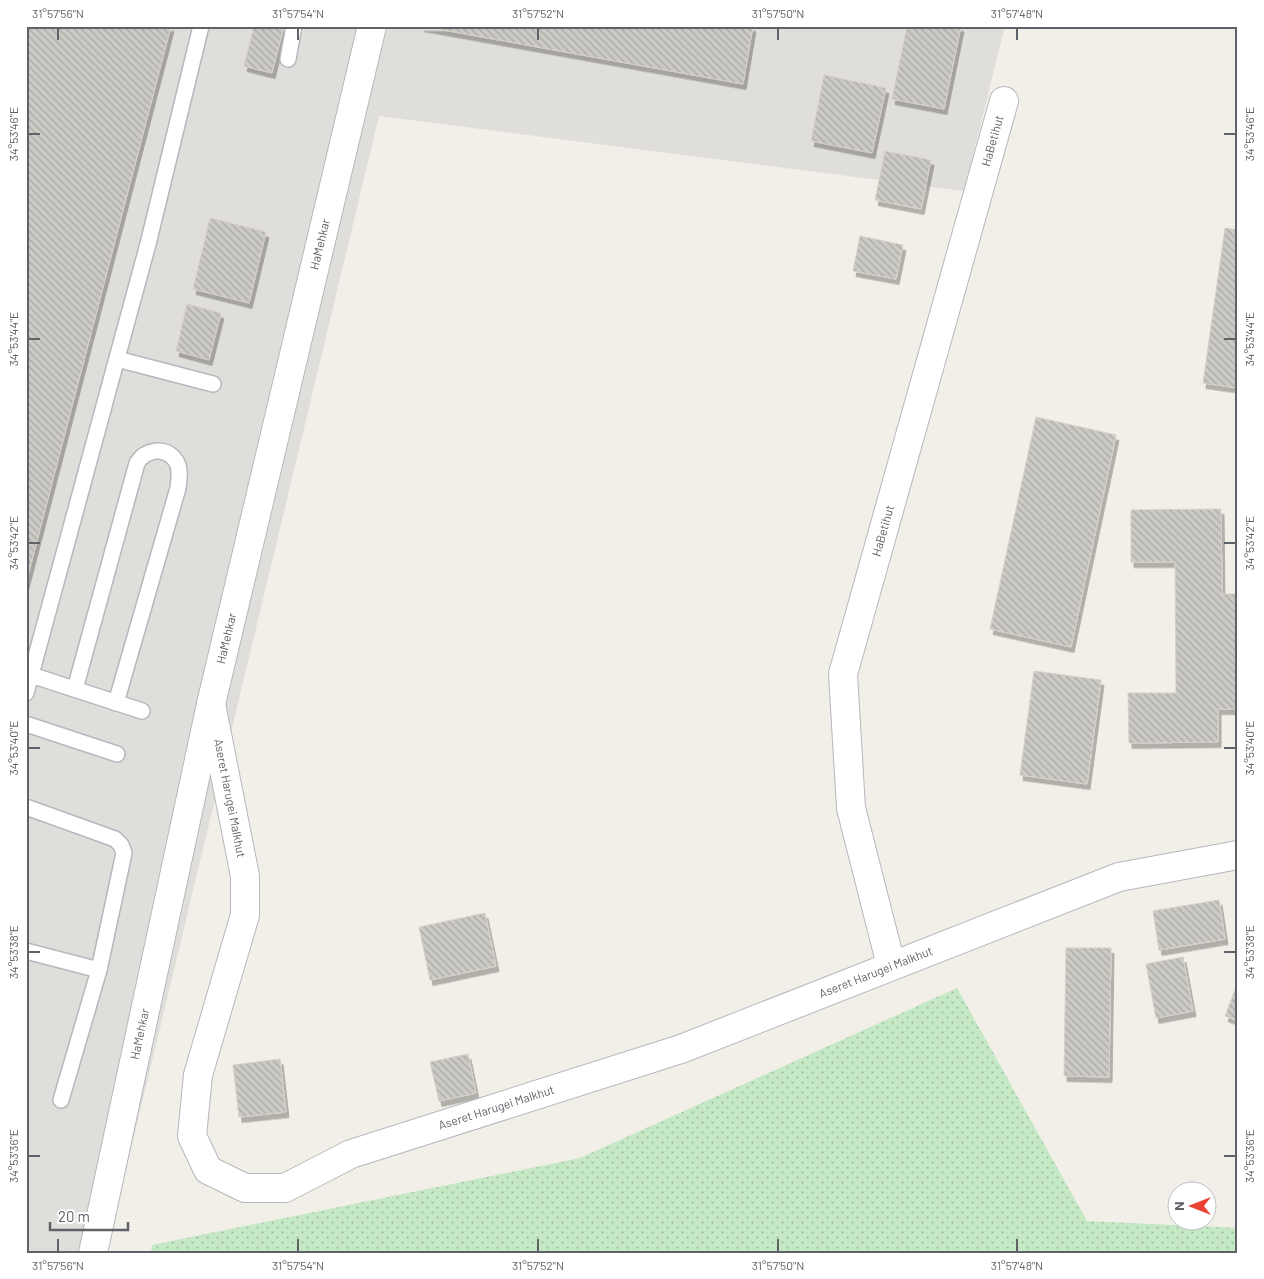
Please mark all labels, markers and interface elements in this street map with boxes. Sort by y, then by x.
text: 31°57'56"N [32,6,84,20]
text: 31°57'54"N [272,6,324,20]
text: 31°57'52"N [512,6,564,20]
text: 31°57'50"N [752,6,804,20]
text: 31°57'48"N [991,6,1043,20]
text: 34°53'46"E [6,107,20,161]
text: 34°53'46"E [1242,107,1256,161]
street label: HaBetihut [978,113,1006,168]
street label: HaMehkar [306,217,332,271]
text: 34°53'44"E [6,312,20,366]
text: 34°53'44"E [1242,312,1256,366]
street label: HaBetihut [868,503,896,558]
text: 34°53'42"E [6,516,20,570]
text: 34°53'42"E [1242,516,1256,570]
street label: HaMehkar [213,611,239,665]
text: 34°53'40"E [6,721,20,776]
text: 34°53'40"E [1242,721,1256,776]
street label: Aseret Harugei Malkhut [212,737,249,859]
text: 34°53'38"E [6,925,20,979]
text: 34°53'38"E [1242,925,1256,979]
street label: Aseret Harugei Malkhut [817,943,934,1000]
street label: HaMehkar [127,1006,152,1061]
street label: Aseret Harugei Malkhut [436,1082,556,1132]
text: 34°53'36"E [6,1129,20,1183]
text: 34°53'36"E [1242,1129,1256,1183]
north arrow [1166,1182,1216,1232]
scale bar [50,1199,128,1231]
text: N [1170,1201,1187,1211]
text: 20 m [58,1207,90,1225]
text: 31°57'56"N [32,1258,84,1272]
text: 31°57'54"N [272,1258,324,1272]
text: 31°57'52"N [512,1258,564,1272]
text: 31°57'50"N [752,1258,804,1272]
text: 31°57'48"N [991,1258,1043,1272]

